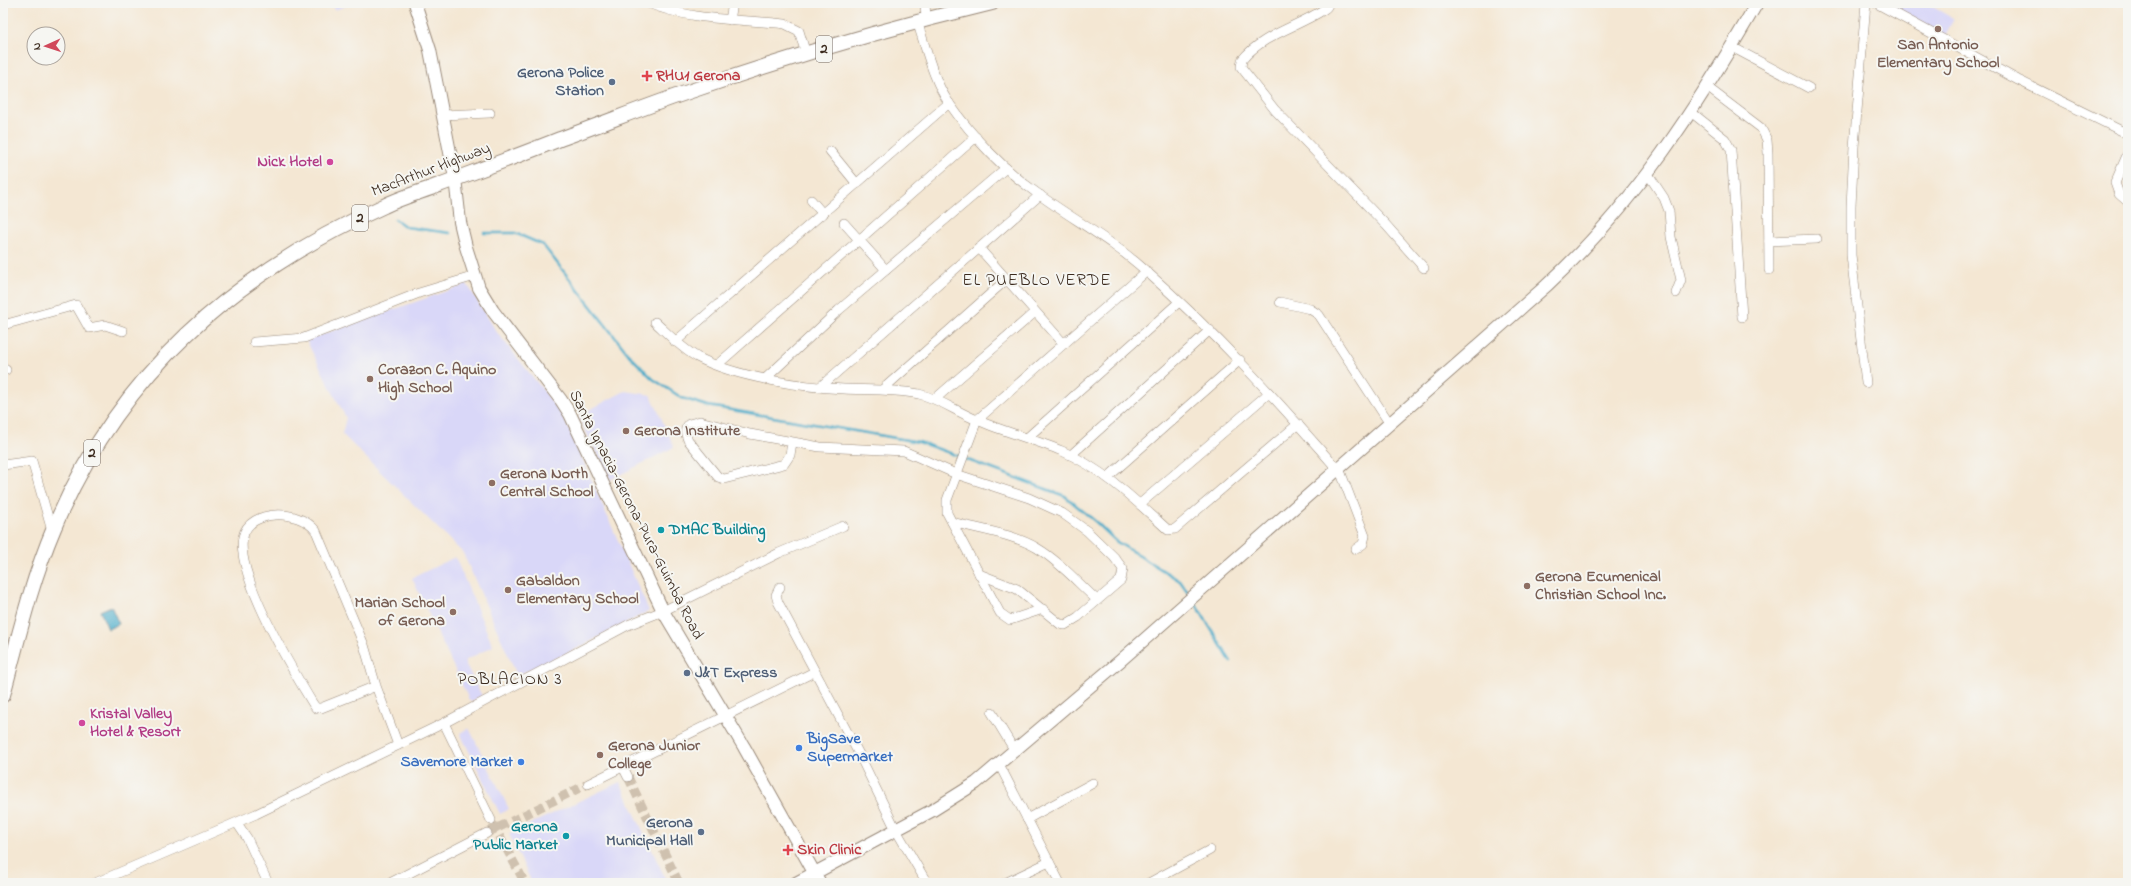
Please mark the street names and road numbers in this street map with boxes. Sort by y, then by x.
road number: 2 [816,36,832,62]
street label: MacArthur Highway [368,136,494,204]
road number: 2 [352,205,368,231]
street label: Santa Ignacia-Gerona-Pura-Guimba Road [562,386,710,644]
road number: 2 [84,440,100,466]

